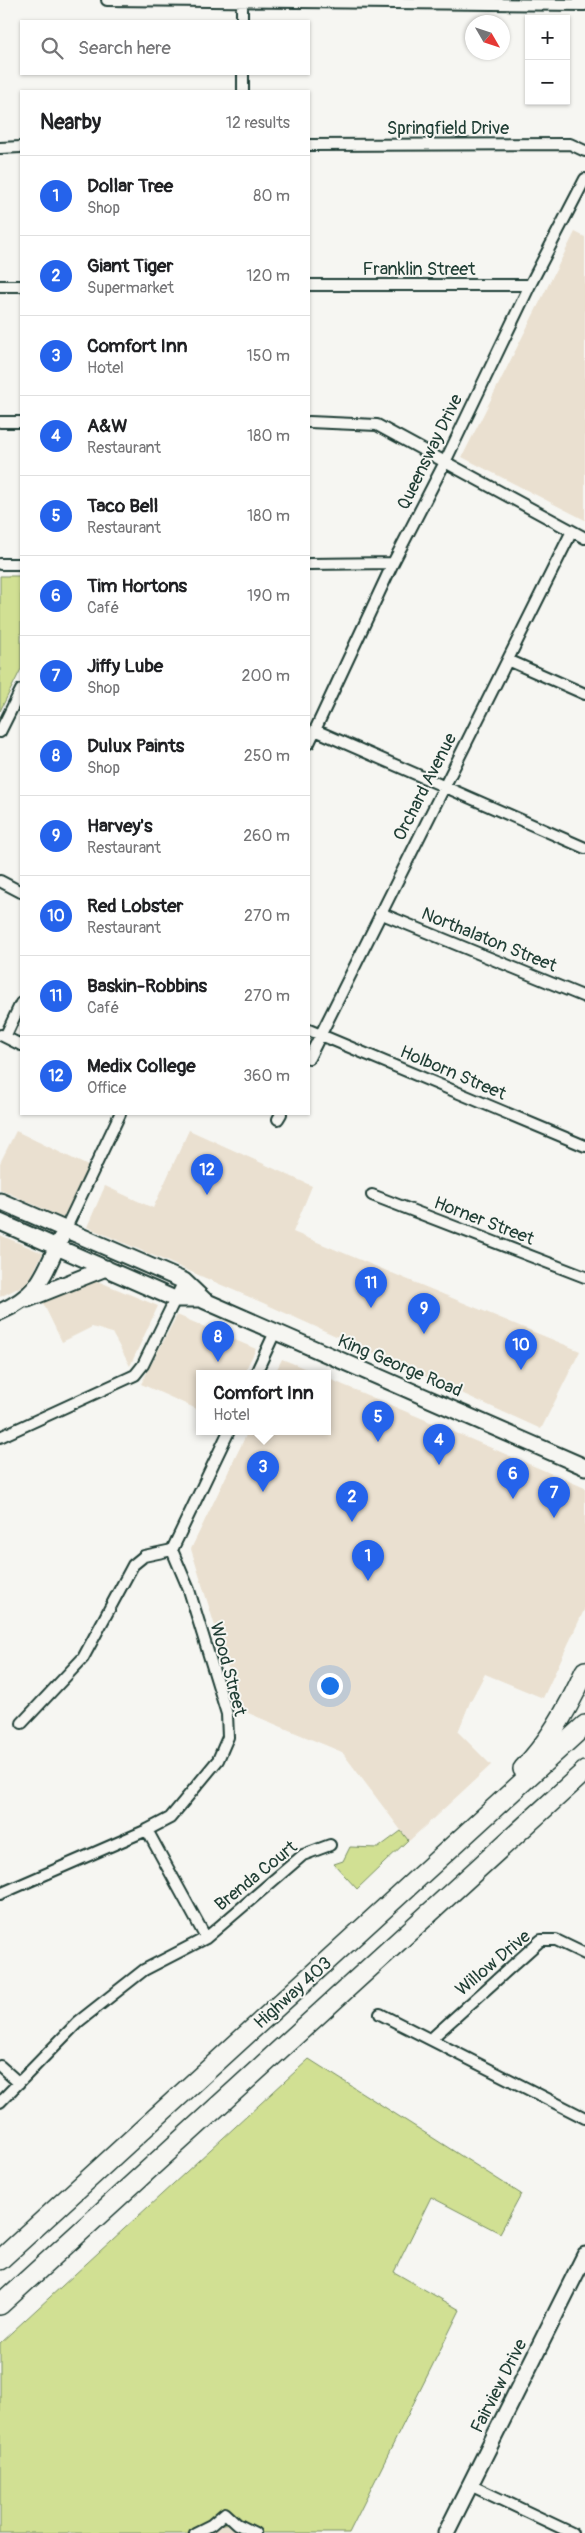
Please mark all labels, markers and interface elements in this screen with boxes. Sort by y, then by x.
north arrow [465,15,510,60]
map controls [525,15,570,105]
button: + [525,15,570,60]
search box [20,20,310,75]
icon: search [38,34,66,62]
text: Search here [78,36,171,60]
button: − [525,60,570,105]
text: Nearby [40,109,101,136]
text: 12 results [226,113,290,133]
street label: Springfield Drive [387,117,509,140]
text: Dollar Tree [87,174,173,198]
text: 1 [53,186,59,206]
text: 80 m [253,186,290,206]
text: Shop [87,198,120,218]
text: Giant Tiger [87,254,173,278]
street label: Franklin Street [362,258,476,281]
text: 2 [52,266,60,286]
text: 120 m [246,266,290,286]
text: Supermarket [87,278,174,298]
text: Comfort Inn [87,334,187,358]
text: 3 [52,346,60,366]
text: 150 m [246,346,290,366]
text: Hotel [87,358,124,378]
street label: Queensway Drive [392,390,468,514]
text: A&W [87,414,127,438]
text: 4 [51,426,61,446]
text: 180 m [247,426,290,446]
text: Restaurant [87,438,161,458]
text: Taco Bell [87,494,158,518]
text: 5 [52,506,60,526]
text: 180 m [247,506,290,526]
text: Restaurant [87,518,161,538]
text: Tim Hortons [87,574,187,598]
text: 6 [51,586,61,606]
text: 190 m [247,586,290,606]
text: Café [87,598,119,618]
text: Jiffy Lube [87,654,163,678]
text: 7 [52,666,60,686]
text: 200 m [242,666,290,686]
text: Shop [87,678,120,698]
street label: Orchard Avenue [388,729,462,845]
text: Dulux Paints [87,734,184,758]
text: 8 [52,746,60,766]
text: 250 m [244,746,290,766]
text: Shop [87,758,120,778]
text: Harvey's [87,814,153,838]
text: 9 [52,826,60,846]
text: 260 m [243,826,290,846]
text: Restaurant [87,838,161,858]
text: Red Lobster [87,894,183,918]
street label: Northalaton Street [418,902,561,978]
text: 10 [47,906,65,926]
text: 270 m [244,906,290,926]
text: Restaurant [87,918,161,938]
text: Baskin-Robbins [87,974,207,998]
text: 11 [50,986,62,1006]
text: 270 m [244,986,290,1006]
text: Café [87,998,119,1018]
street label: Holborn Street [396,1040,510,1106]
text: Medix College [87,1054,196,1078]
text: 12 [48,1066,64,1086]
text: 360 m [243,1066,290,1086]
text: Office [87,1078,127,1098]
pin: 12 [191,1154,223,1195]
street label: Horner Street [431,1191,538,1251]
pin: 11 [355,1267,387,1308]
pin: 9 [408,1293,440,1334]
pin: 8 [202,1321,234,1362]
street label: King George Road [334,1329,466,1403]
pin: 10 [505,1329,537,1370]
popup [196,1370,331,1435]
text: Comfort Inn [213,1381,314,1405]
pin: 5 [362,1401,394,1442]
text: Hotel [213,1405,250,1425]
pin: 4 [423,1424,455,1465]
pin: 3 [247,1451,279,1492]
pin: 6 [497,1458,529,1499]
pin: 7 [538,1477,570,1518]
pin: 2 [336,1481,368,1522]
pin: 1 [352,1540,384,1581]
street label: Wood Street [204,1620,252,1719]
your location [317,1673,343,1699]
street label: Brenda Court [210,1835,303,1916]
street label: Willow Drive [451,1925,535,2001]
street label: Highway 403 [249,1952,337,2034]
street label: Fairview Drive [466,2335,533,2437]

